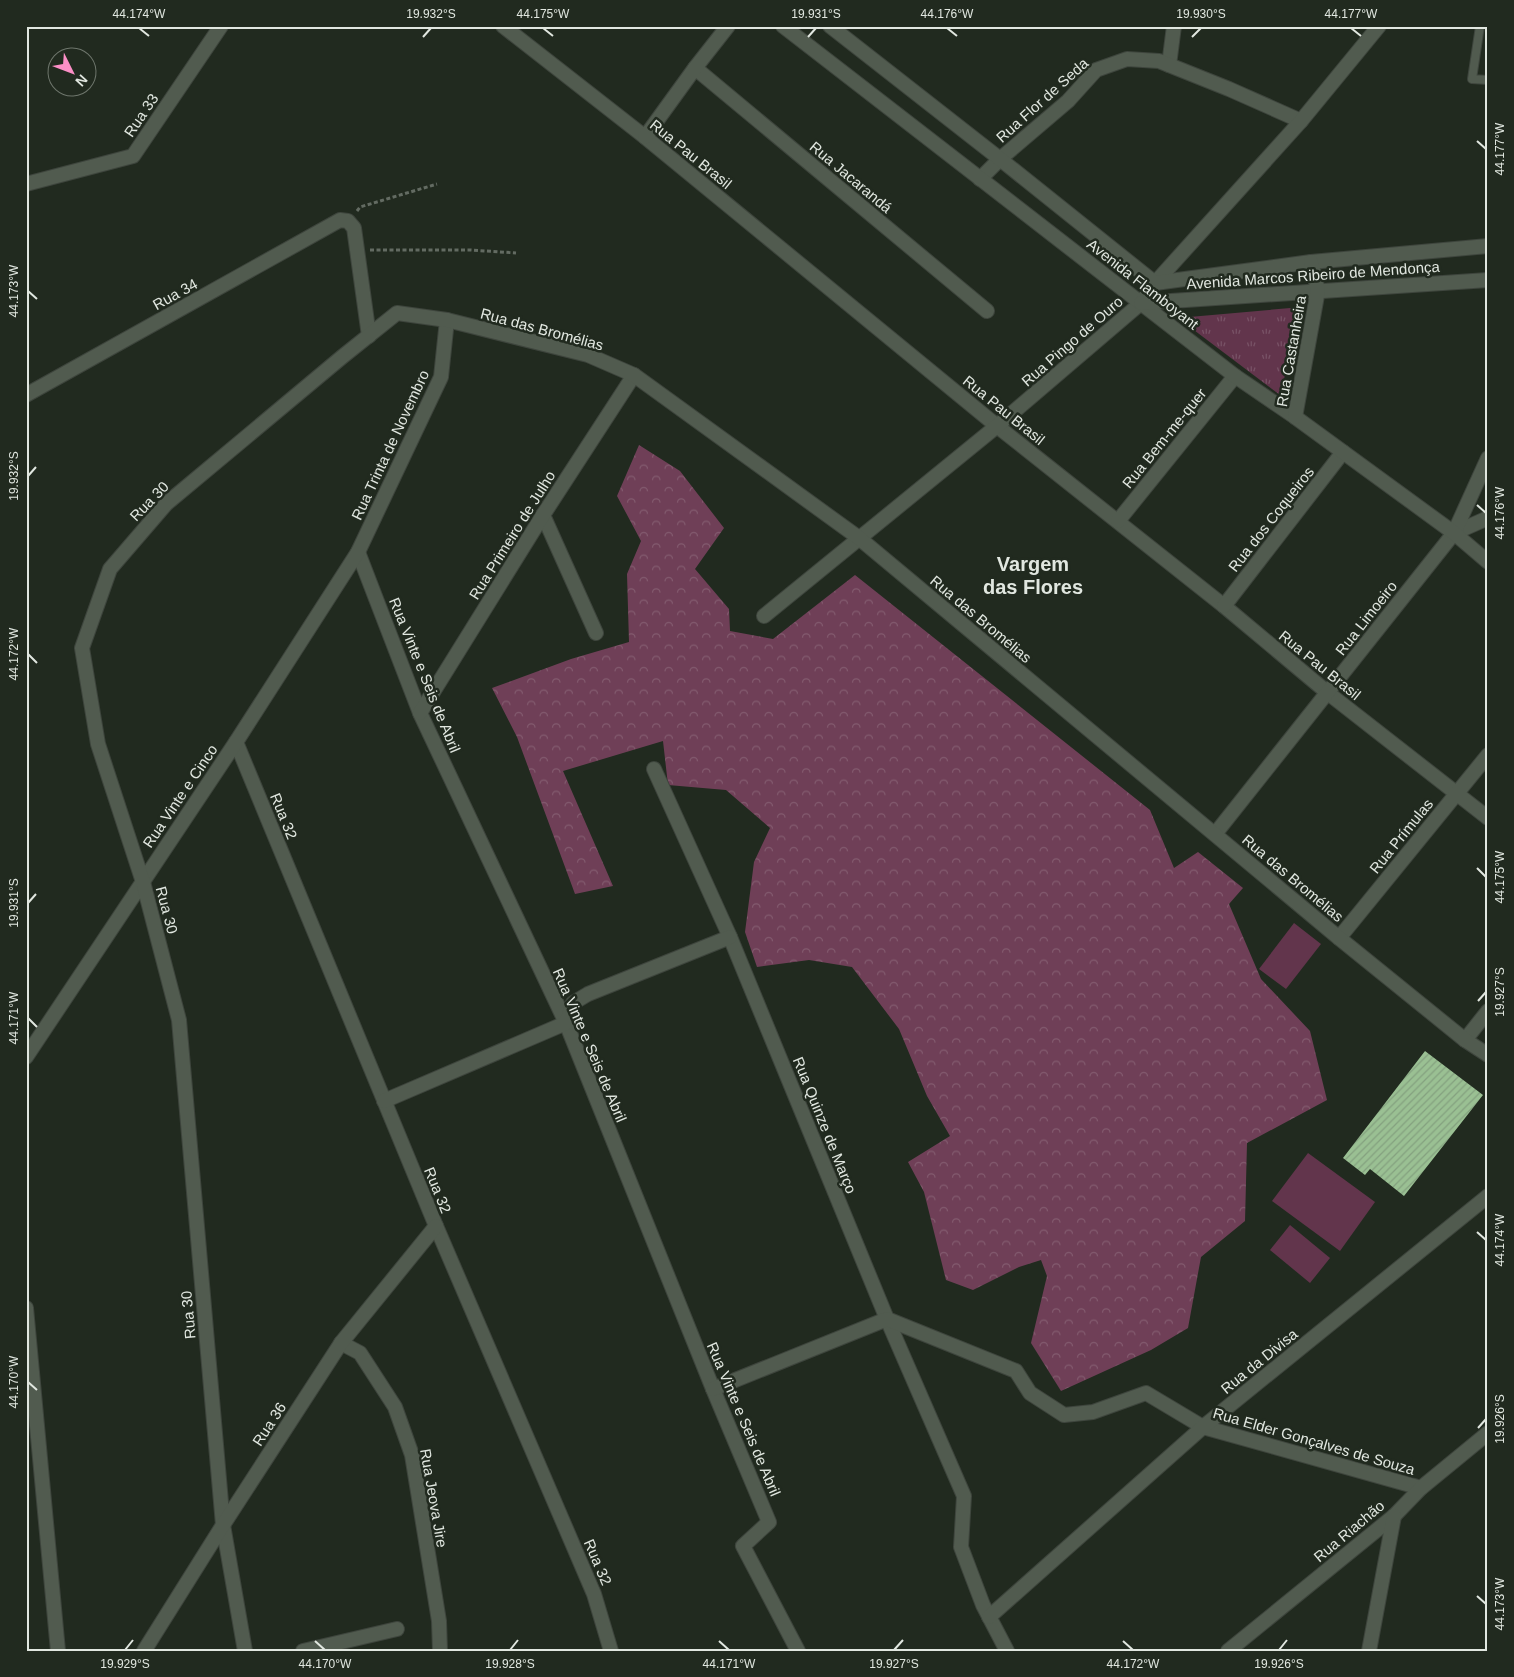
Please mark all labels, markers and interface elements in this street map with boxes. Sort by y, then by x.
text: 44.174°W [113,7,166,21]
text: 19.932°S [406,7,456,21]
text: 44.175°W [517,7,570,21]
text: 19.931°S [791,7,841,21]
text: 44.176°W [921,7,974,21]
text: 19.930°S [1176,7,1226,21]
text: 44.177°W [1325,7,1378,21]
north arrow [48,48,98,98]
street label: Rua Flor de Seda [993,54,1092,146]
text: N [72,72,91,90]
street label: Rua 33 [120,90,162,140]
street label: Rua Pau Brasil [647,116,735,192]
text: 44.177°W [1493,122,1507,175]
street label: Rua Jacarandá [807,138,896,217]
street label: Avenida Flamboyant [1084,235,1203,333]
street label: Avenida Marcos Ribeiro de Mendonça [1186,258,1441,292]
text: 44.173°W [7,264,21,317]
street label: Rua 34 [150,275,200,313]
street label: Rua Pingo de Ouro [1018,292,1126,390]
street label: Rua Castanheira [1273,293,1309,408]
street label: Rua das Bromélias [479,304,605,354]
street label: Rua Trinta de Novembro [348,367,432,523]
street label: Rua Pau Brasil [960,372,1048,448]
street label: Rua Bem-me-quer [1119,385,1209,491]
text: 19.932°S [7,451,21,501]
street label: Rua dos Coqueiros [1225,463,1317,575]
street label: Rua Primeiro de Julho [465,468,559,602]
street label: Rua 30 [126,478,172,524]
text: 44.176°W [1493,486,1507,539]
district label: Vargem das Flores [983,553,1083,598]
street label: Rua das Bromélias [927,572,1035,666]
street label: Rua Limoeiro [1332,578,1400,658]
street label: Rua Vinte e Seis de Abril [386,595,464,755]
text: 44.172°W [7,627,21,680]
street label: Rua Pau Brasil [1276,627,1364,703]
street label: Rua Vinte e Cinco [139,741,221,851]
street label: Rua 32 [267,790,301,842]
street label: Rua Prímulas [1366,795,1436,877]
street label: Rua das Bromélias [1239,831,1347,925]
text: 44.175°W [1493,850,1507,903]
text: 19.931°S [7,878,21,928]
street label: Rua 30 [153,884,181,936]
street label: Rua Vinte e Seis de Abril [550,965,630,1125]
text: 19.927°S [1493,967,1507,1017]
text: 44.171°W [7,991,21,1044]
street label: Rua Quinze de Março [790,1054,860,1196]
street label: Rua 32 [421,1164,455,1216]
text: 44.174°W [1493,1213,1507,1266]
street label: Rua 30 [177,1290,199,1340]
street label: Rua da Divisa [1217,1325,1301,1397]
street label: Rua Vinte e Seis de Abril [704,1339,784,1499]
text: 44.170°W [7,1355,21,1408]
text: 19.926°S [1493,1394,1507,1444]
street label: Rua 36 [249,1399,289,1449]
street label: Rua Elder Gonçalves de Souza [1211,1404,1418,1478]
street label: Rua Jeova Jire [417,1447,451,1549]
street label: Rua Riachão [1310,1497,1388,1565]
street label: Rua 32 [581,1536,615,1588]
text: 44.173°W [1493,1577,1507,1630]
text: 19.929°S [100,1657,150,1671]
text: 44.170°W [299,1657,352,1671]
text: 19.928°S [485,1657,535,1671]
text: 44.171°W [703,1657,756,1671]
text: 19.927°S [869,1657,919,1671]
text: 44.172°W [1107,1657,1160,1671]
text: 19.926°S [1254,1657,1304,1671]

